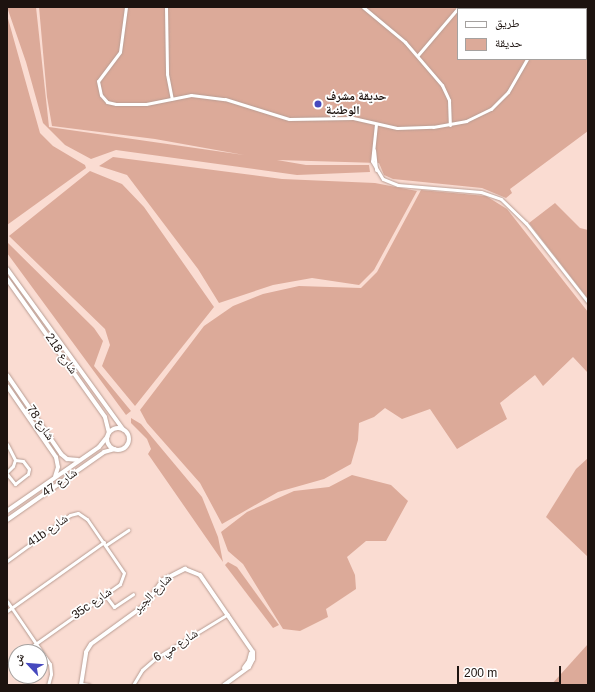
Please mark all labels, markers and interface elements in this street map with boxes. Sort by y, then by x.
legend [457,8,587,60]
text: طريق [495,16,520,30]
text: حديقة [495,36,523,50]
place label: حديقة مشرف الوطنية [326,90,387,118]
marker: حديقة مشرف الوطنية [313,99,323,109]
street label: شارع 218 [42,331,80,377]
street label: شارع 78 [23,403,57,443]
street label: شارع 47 [40,466,80,500]
street label: 41b شارع [25,512,71,550]
street label: شارع الجير [131,572,175,616]
street label: 35c شارع [69,585,115,623]
street label: شارع مي 6 [151,627,201,665]
north arrow [8,644,48,684]
text: ش [10,651,26,667]
scale bar [459,658,563,684]
text: 200 m [464,666,497,680]

